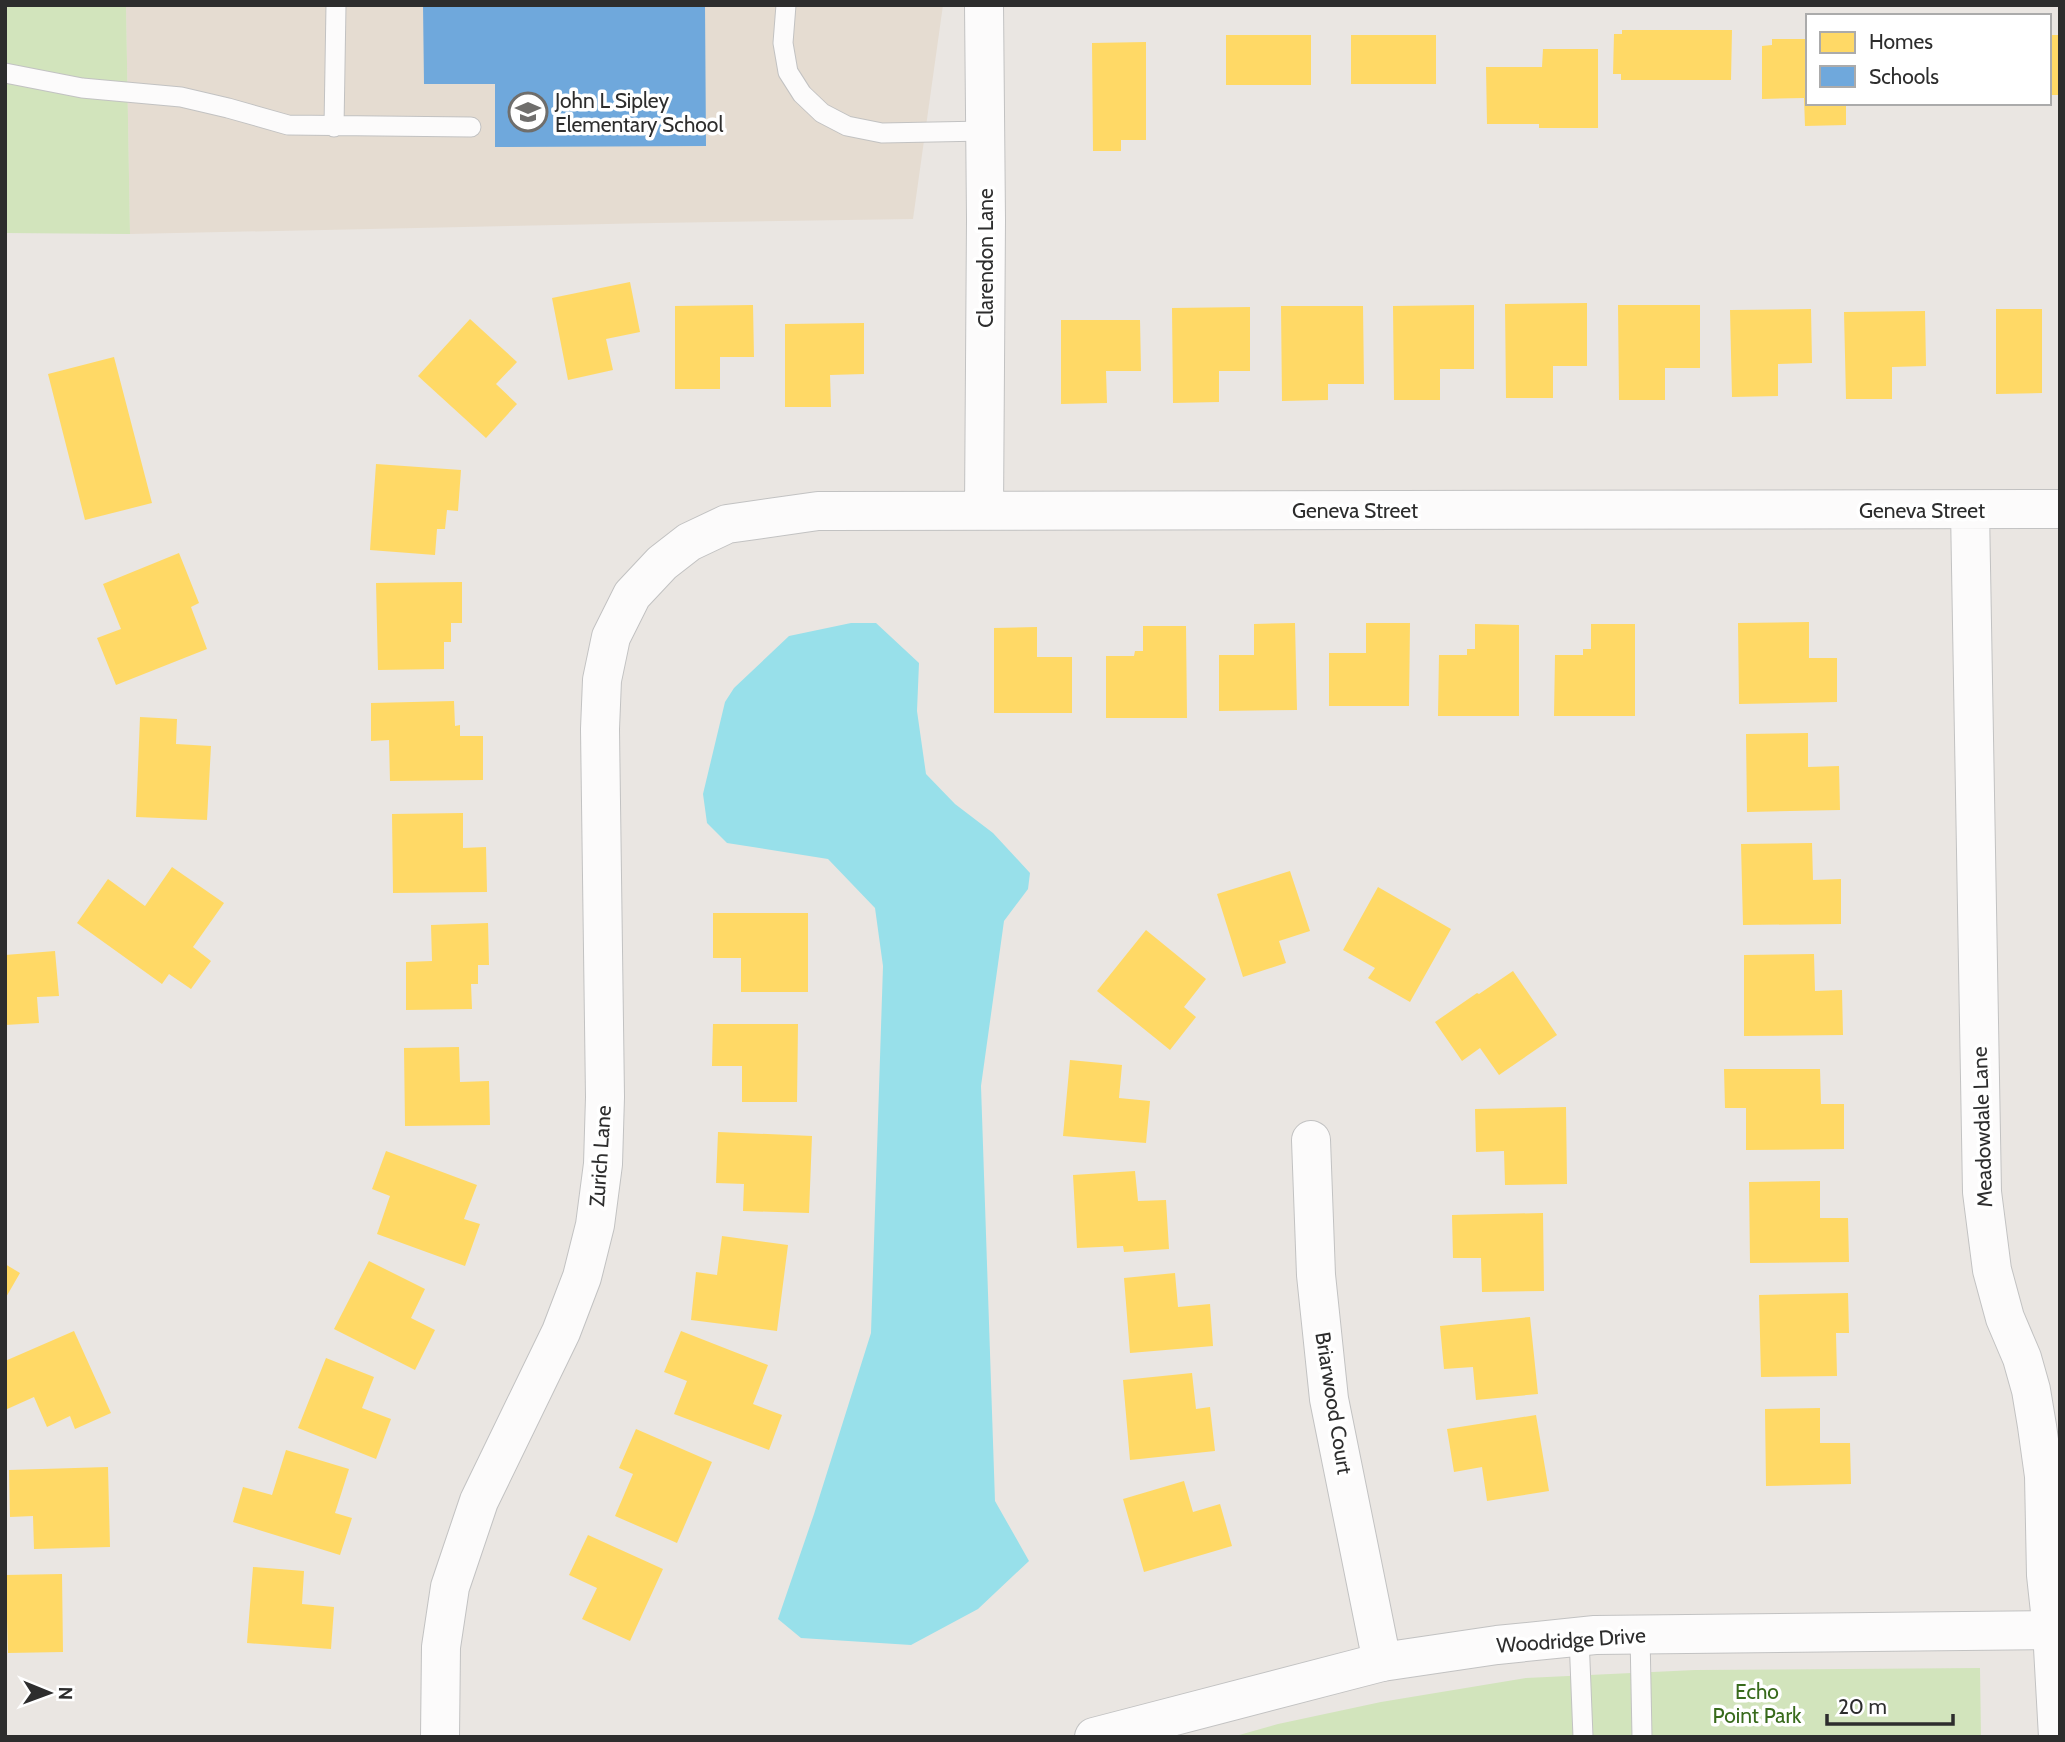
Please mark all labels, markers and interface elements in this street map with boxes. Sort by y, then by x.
legend [1806,14,2051,105]
text: Homes [1869,29,1933,54]
text: Schools [1869,64,1939,89]
place label: John L Sipley Elementary School [554,88,723,137]
school or university icon: John L Sipley Elementary School [507,91,549,133]
street label: Clarendon Lane [973,188,998,328]
street label: Geneva Street [1292,498,1418,523]
street label: Geneva Street [1859,498,1985,523]
street label: Meadowdale Lane [1967,1046,1997,1208]
street label: Zurich Lane [584,1104,616,1208]
street label: Briarwood Court [1310,1330,1358,1476]
street label: Woodridge Drive [1496,1622,1647,1658]
north arrow [14,1658,84,1728]
park label: Echo Point Park [1713,1679,1802,1728]
scale bar [1827,1682,1953,1726]
text: N [54,1686,77,1700]
text: 20 m [1838,1694,1887,1719]

